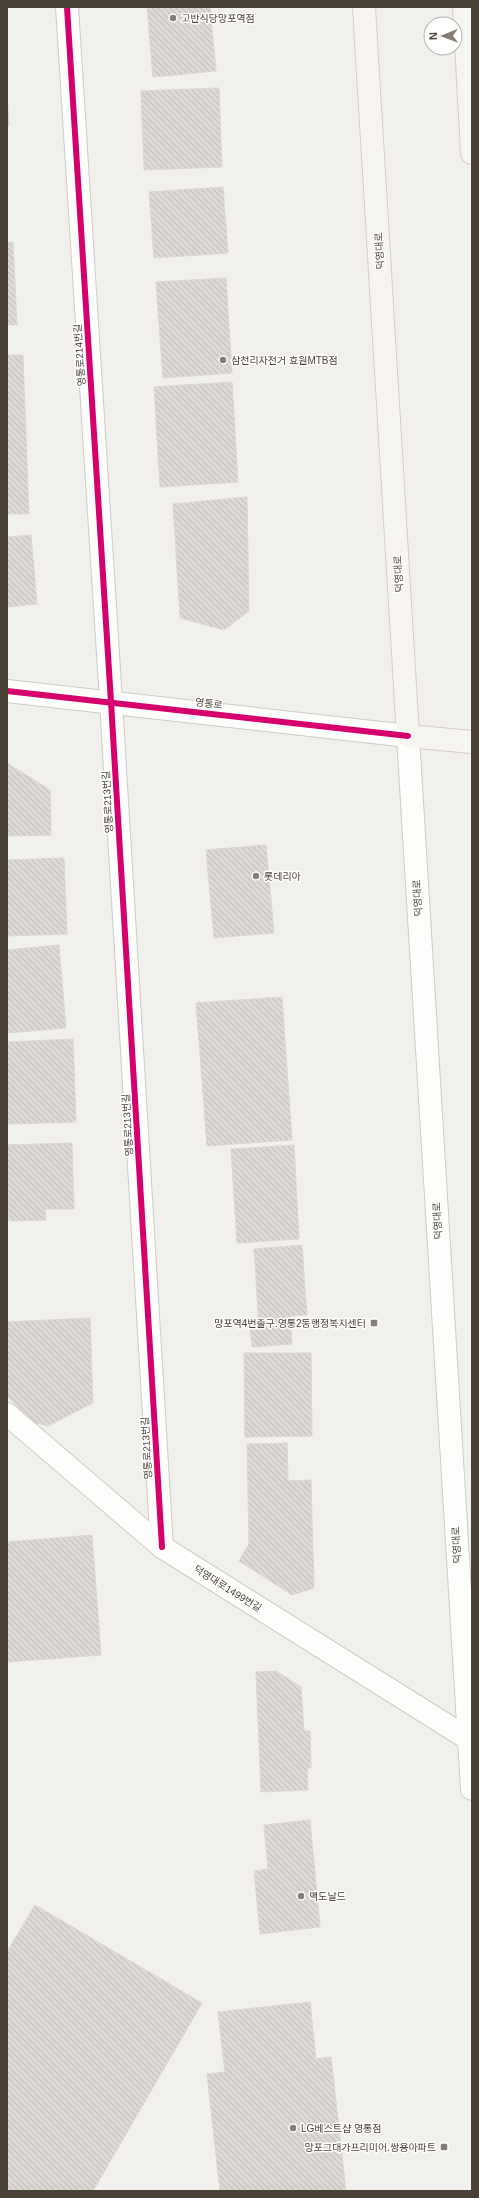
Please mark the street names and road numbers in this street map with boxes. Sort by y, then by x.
street label: 덕영대로 [373,232,386,270]
street label: 영통로214번길 [72,323,87,387]
street label: 덕영대로 [392,555,405,593]
street label: 영통로 [195,696,223,711]
street label: 영통로213번길 [100,770,115,834]
street label: 덕영대로 [411,879,424,917]
street label: 영통로213번길 [120,1093,135,1157]
street label: 덕영대로 [431,1202,444,1240]
street label: 영통로213번길 [139,1416,154,1480]
street label: 덕영대로 [450,1526,463,1564]
street label: 덕영대로1499번길 [192,1563,263,1614]

